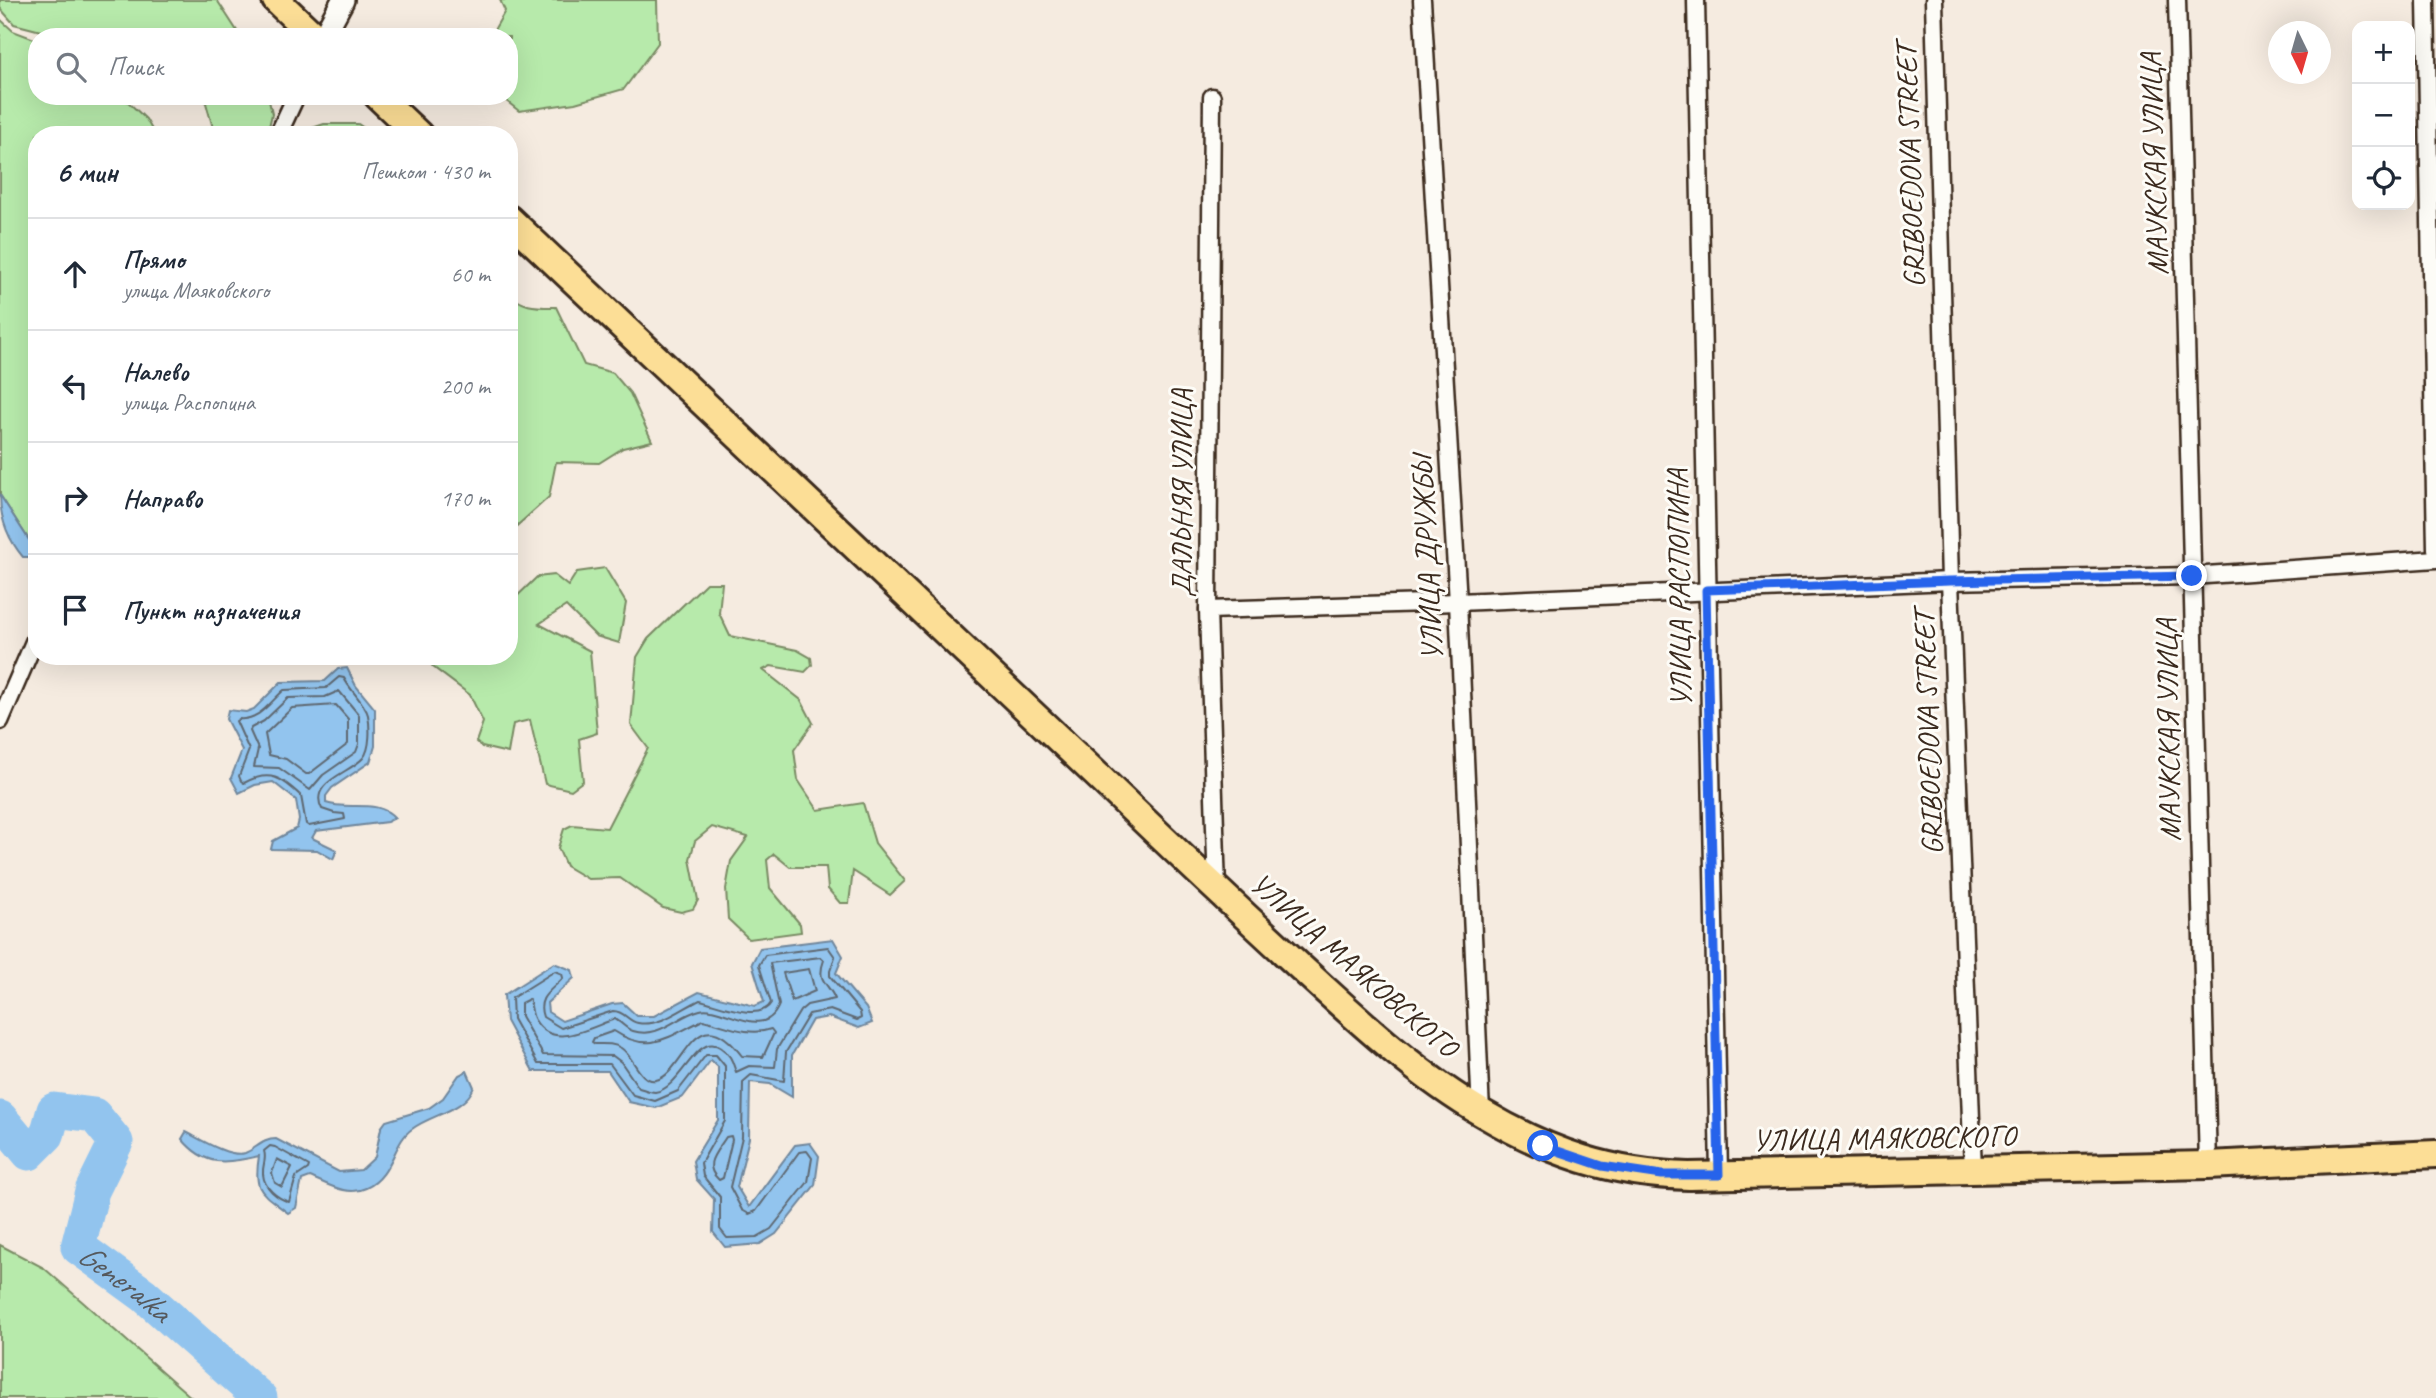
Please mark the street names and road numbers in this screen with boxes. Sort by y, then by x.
street label: GRIBOEDOVA STREET [1887,37,1933,288]
street label: МАУКСКАЯ УЛИЦА [2131,50,2177,276]
street label: ДАЛЬНЯЯ УЛИЦА [1162,388,1200,597]
street label: УЛИЦА ДРУЖБЫ [1402,449,1451,661]
street label: УЛИЦА РАСПОПИНА [1658,467,1700,707]
street label: GRIBOEDOVA STREET [1905,604,1951,855]
street label: МАУКСКАЯ УЛИЦА [2147,617,2189,842]
street label: УЛИЦА МАЯКОВСКОГО [1242,864,1468,1068]
street label: УЛИЦА МАЯКОВСКОГО [1752,1117,2019,1159]

